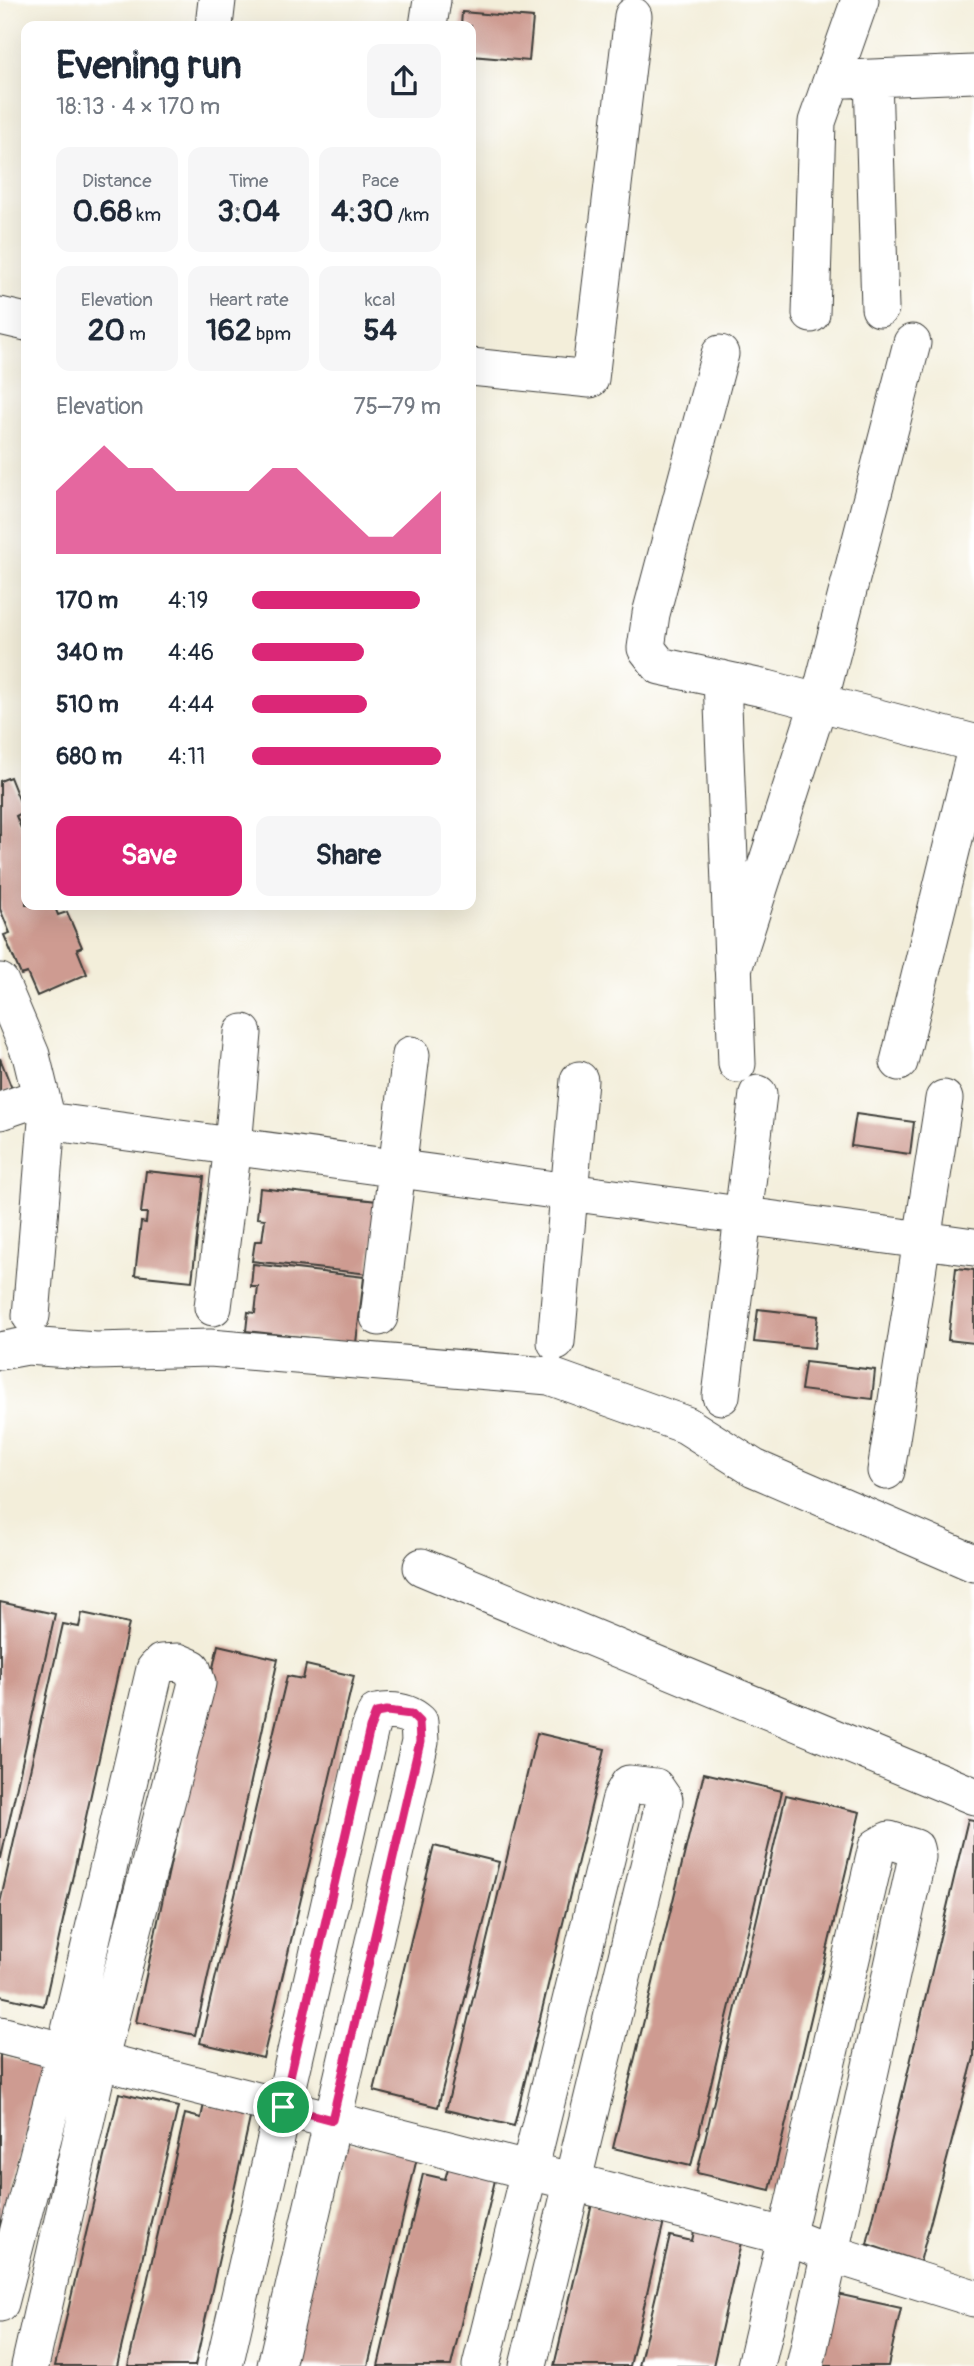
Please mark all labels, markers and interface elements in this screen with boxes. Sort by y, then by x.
text: Evening run [56,42,242,90]
button: share [367,44,441,118]
text: 18:13 · 4 × 170 m [56,92,220,121]
text: Distance [82,169,152,193]
text: Time [229,169,268,193]
text: Pace [361,169,399,193]
text: 0.68 [73,193,132,230]
text: 3:04 [217,193,280,230]
text: 4:30 [331,193,394,230]
text: km [132,203,161,227]
text: /km [394,203,429,227]
text: Elevation [81,288,153,312]
text: Heart rate [208,288,289,312]
text: kcal [365,288,396,312]
text: 20 [88,312,125,349]
text: 162 [206,312,252,349]
text: 54 [363,312,397,349]
text: m [125,322,146,346]
text: bpm [252,322,291,346]
text: Elevation [56,392,144,421]
text: 75–79 m [353,392,441,421]
text: 170 m [56,586,118,615]
text: 4:19 [168,586,208,615]
text: 340 m [56,638,123,667]
text: 4:46 [168,638,214,667]
text: 510 m [56,690,119,719]
text: 4:44 [168,690,214,719]
text: 680 m [56,742,122,771]
text: 4:11 [168,742,205,771]
button: Save [56,816,242,896]
button: Share [256,816,441,896]
pin [253,2077,313,2137]
icon: arrive [264,2088,302,2126]

